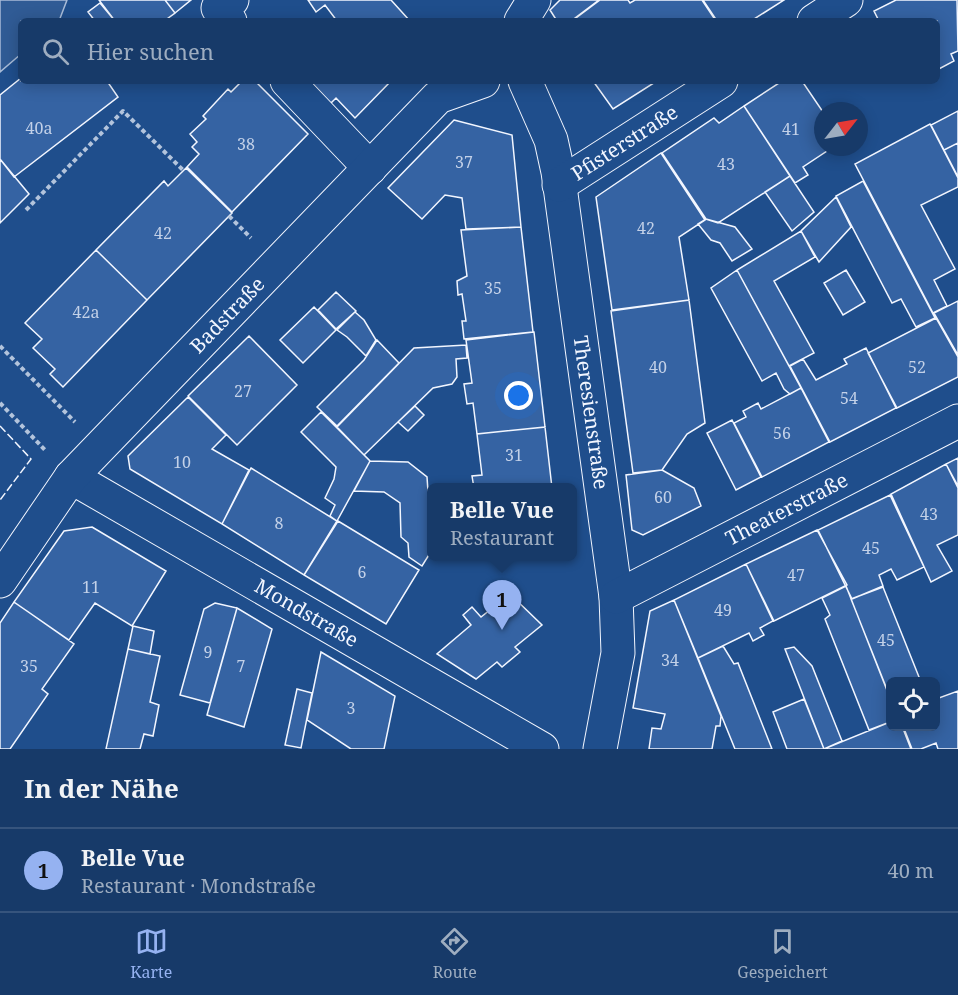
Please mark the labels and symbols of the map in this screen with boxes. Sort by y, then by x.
street label: Pfisterstraße [566,98,683,187]
north arrow [814,102,868,156]
house number: 40a [26,117,52,139]
house number: 41 [782,118,800,140]
house number: 38 [237,133,255,155]
house number: 37 [455,151,473,173]
house number: 43 [717,153,735,175]
house number: 42 [637,217,655,239]
house number: 42 [154,222,172,244]
street label: Badstraße [184,271,270,359]
house number: 35 [484,277,502,299]
house number: 42a [73,301,99,323]
street label: Theresienstraße [567,334,615,491]
house number: 40 [649,356,667,378]
house number: 52 [908,356,926,378]
house number: 27 [234,380,252,402]
your location [504,381,533,410]
house number: 54 [840,387,858,409]
house number: 56 [773,422,791,444]
house number: 31 [505,444,523,466]
house number: 10 [173,451,191,473]
street label: Theaterstraße [721,466,852,551]
house number: 60 [654,486,672,508]
house number: 43 [920,503,938,525]
house number: 8 [275,512,284,534]
house number: 45 [862,537,880,559]
house number: 6 [358,561,367,583]
house number: 47 [787,564,805,586]
street label: Mondstraße [250,572,364,653]
house number: 11 [82,576,100,598]
pin: 1 [482,580,522,630]
house number: 49 [714,599,732,621]
house number: 45 [877,629,895,651]
house number: 9 [204,641,212,663]
house number: 34 [661,649,679,671]
house number: 35 [20,655,38,677]
house number: 7 [237,655,246,677]
house number: 3 [347,697,356,719]

